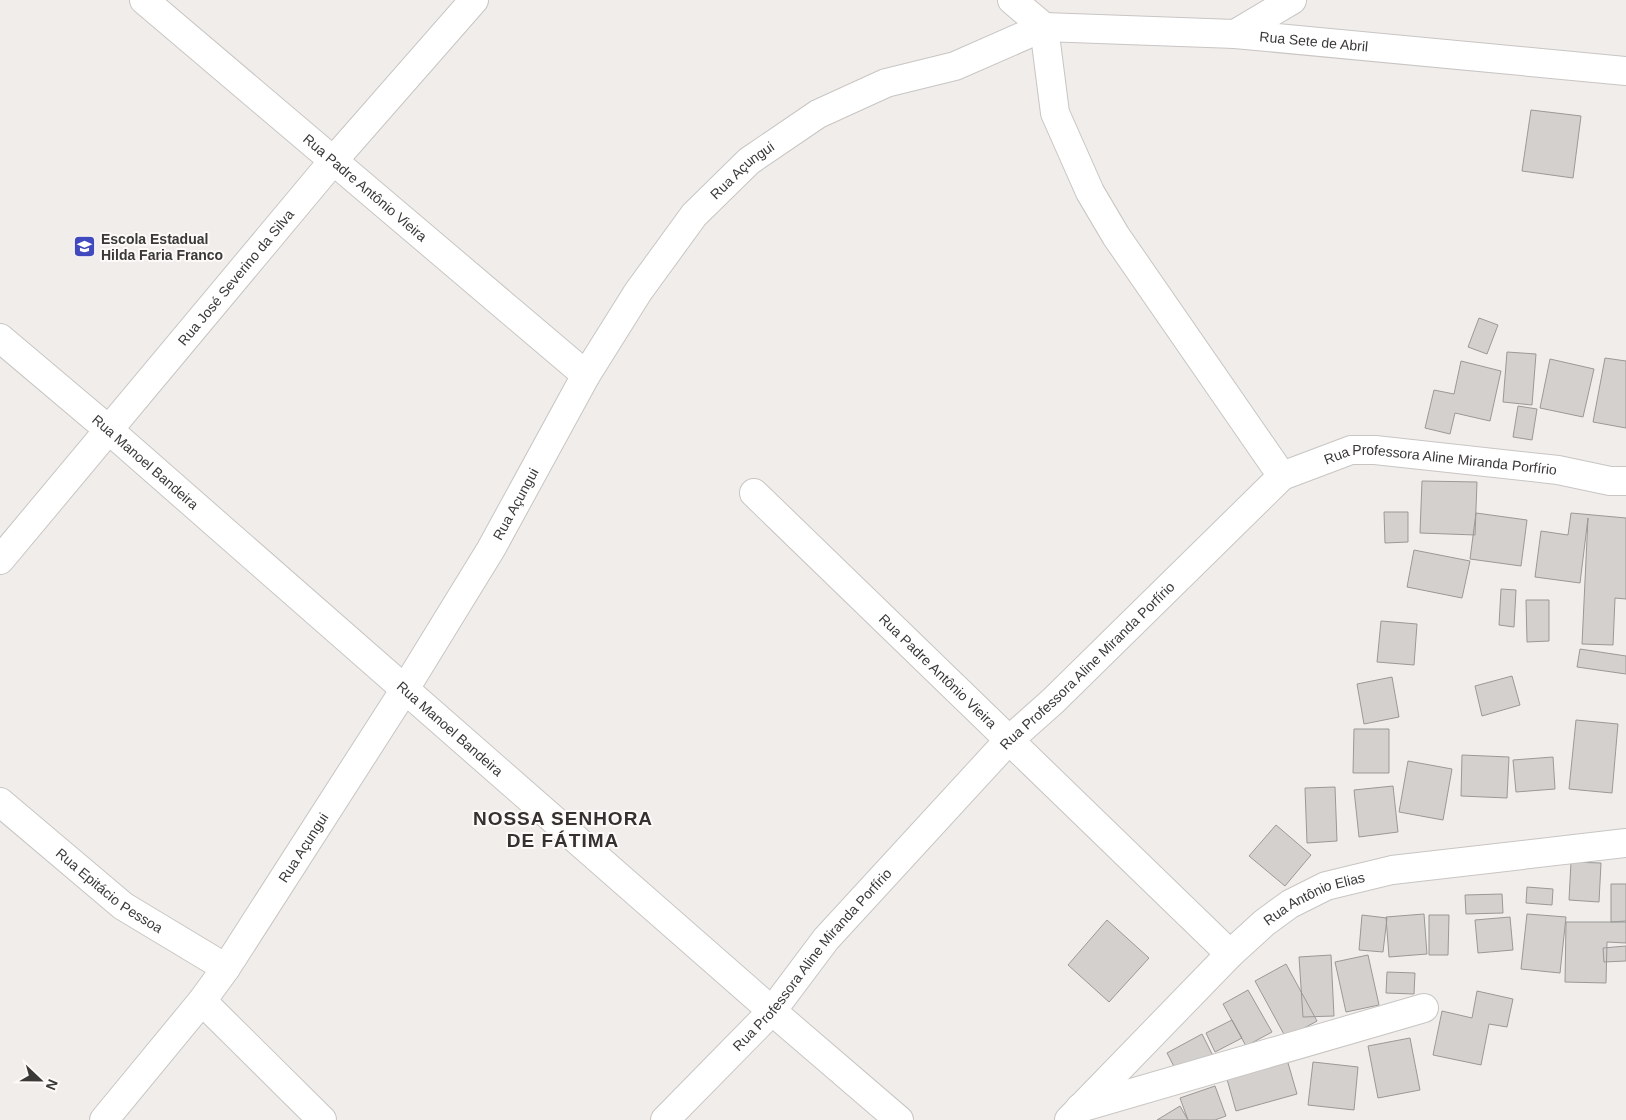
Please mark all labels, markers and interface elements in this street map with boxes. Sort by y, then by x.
street label: Rua Sete de Abril [1259,28,1369,55]
street label: Rua Padre Antônio Vieira [300,131,430,245]
street label: Rua Açungui [707,138,777,202]
street label: Rua José Severino da Silva [174,206,297,349]
place label: Escola Estadual Hilda Faria Franco [101,231,223,263]
school or university icon: Escola Estadual Hilda Faria Franco [73,235,97,259]
street label: Rua Manoel Bandeira [89,411,202,513]
street label: Rua Professora Aline Miranda Porfírio [1322,442,1558,478]
street label: Rua Açungui [489,465,542,543]
street label: Rua Professora Aline Miranda Porfírio [996,578,1178,753]
street label: Rua Padre Antônio Vieira [876,611,1000,732]
street label: Rua Manoel Bandeira [394,678,506,780]
district label: NOSSA SENHORA DE FÁTIMA [473,808,653,851]
street label: Rua Açungui [275,810,331,885]
street label: Rua Epitácio Pessoa [53,845,166,936]
street label: Rua Professora Aline Miranda Porfírio [730,865,895,1054]
street label: Rua Antônio Elias [1260,869,1366,929]
north arrow [15,1055,65,1105]
text: N [43,1077,61,1093]

